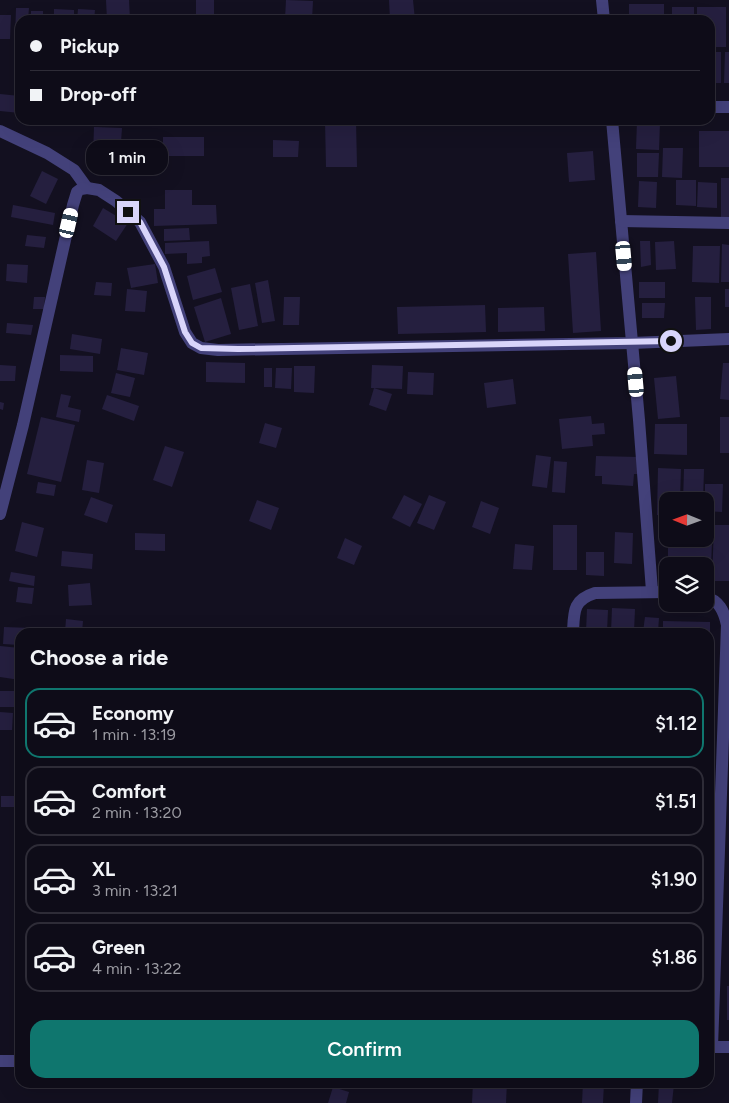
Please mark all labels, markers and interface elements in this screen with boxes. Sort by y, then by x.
text: Pickup [60,35,119,58]
text: Drop-off [60,83,137,106]
callout: 1 min [87,140,169,174]
text: 1 min [108,148,146,167]
route end [117,201,139,223]
car [58,207,79,239]
car [615,240,632,272]
route start [660,330,682,352]
car [627,366,644,398]
north arrow [659,492,714,548]
map controls [659,492,714,612]
button: layers [659,557,714,612]
text: Choose a ride [30,644,168,671]
icon: car [32,701,77,746]
text: Economy [92,702,174,725]
text: $1.12 [655,712,697,735]
text: 1 min · 13:19 [92,725,176,744]
icon: car [32,779,77,824]
text: Comfort [92,780,167,803]
text: $1.51 [655,790,697,813]
text: 2 min · 13:20 [92,803,182,822]
icon: car [32,857,77,902]
text: XL [92,858,115,881]
text: $1.90 [651,868,697,891]
text: 3 min · 13:21 [92,881,178,900]
icon: car [32,935,77,980]
text: Green [92,936,145,959]
text: $1.86 [651,946,697,969]
text: 4 min · 13:22 [92,959,181,978]
button: Confirm [30,1020,699,1078]

